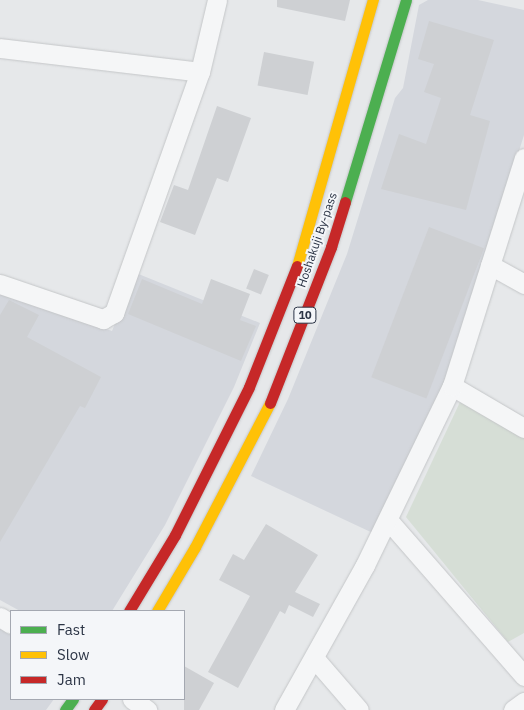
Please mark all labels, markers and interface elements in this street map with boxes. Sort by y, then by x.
street label: Hoshakuji By-pass [294,191,340,289]
road number: 10 [292,306,318,324]
legend [10,610,185,700]
text: Fast [57,620,85,639]
text: Slow [57,645,90,664]
text: Jam [57,670,86,689]

